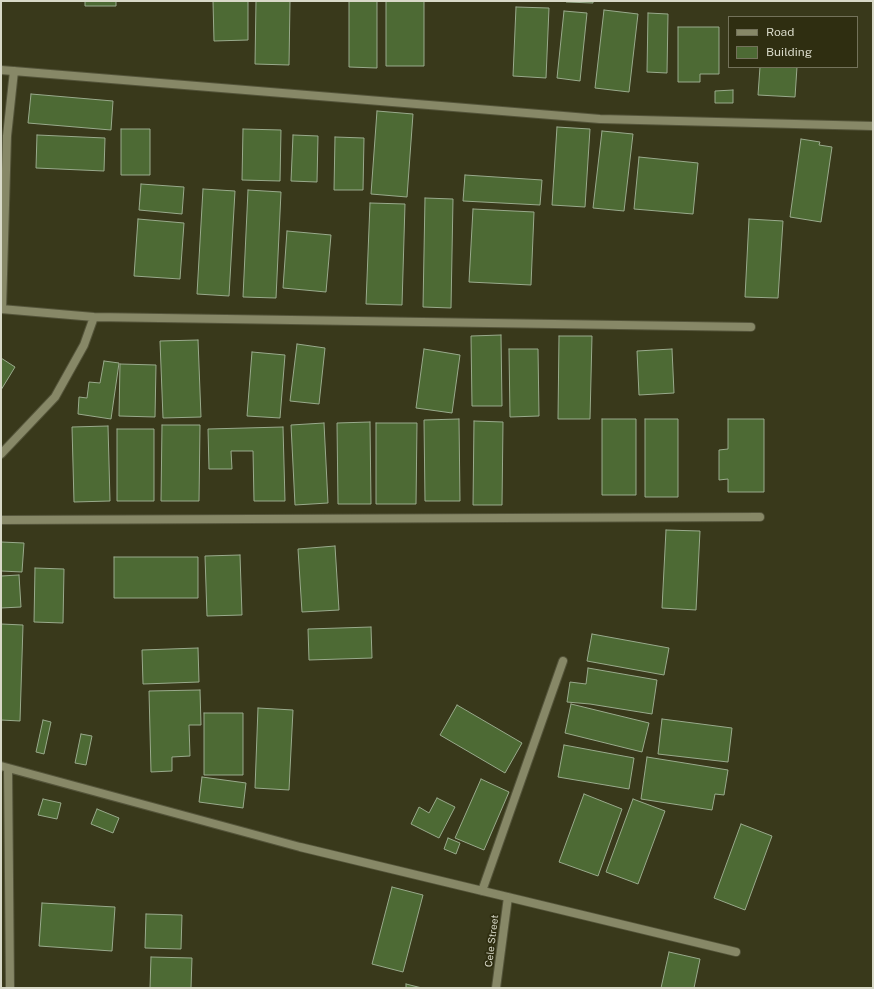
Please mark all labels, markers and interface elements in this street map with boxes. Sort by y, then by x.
legend [728,16,858,68]
text: Road [766,25,794,39]
text: Building [766,45,812,59]
street label: Cele Street [483,914,501,968]

